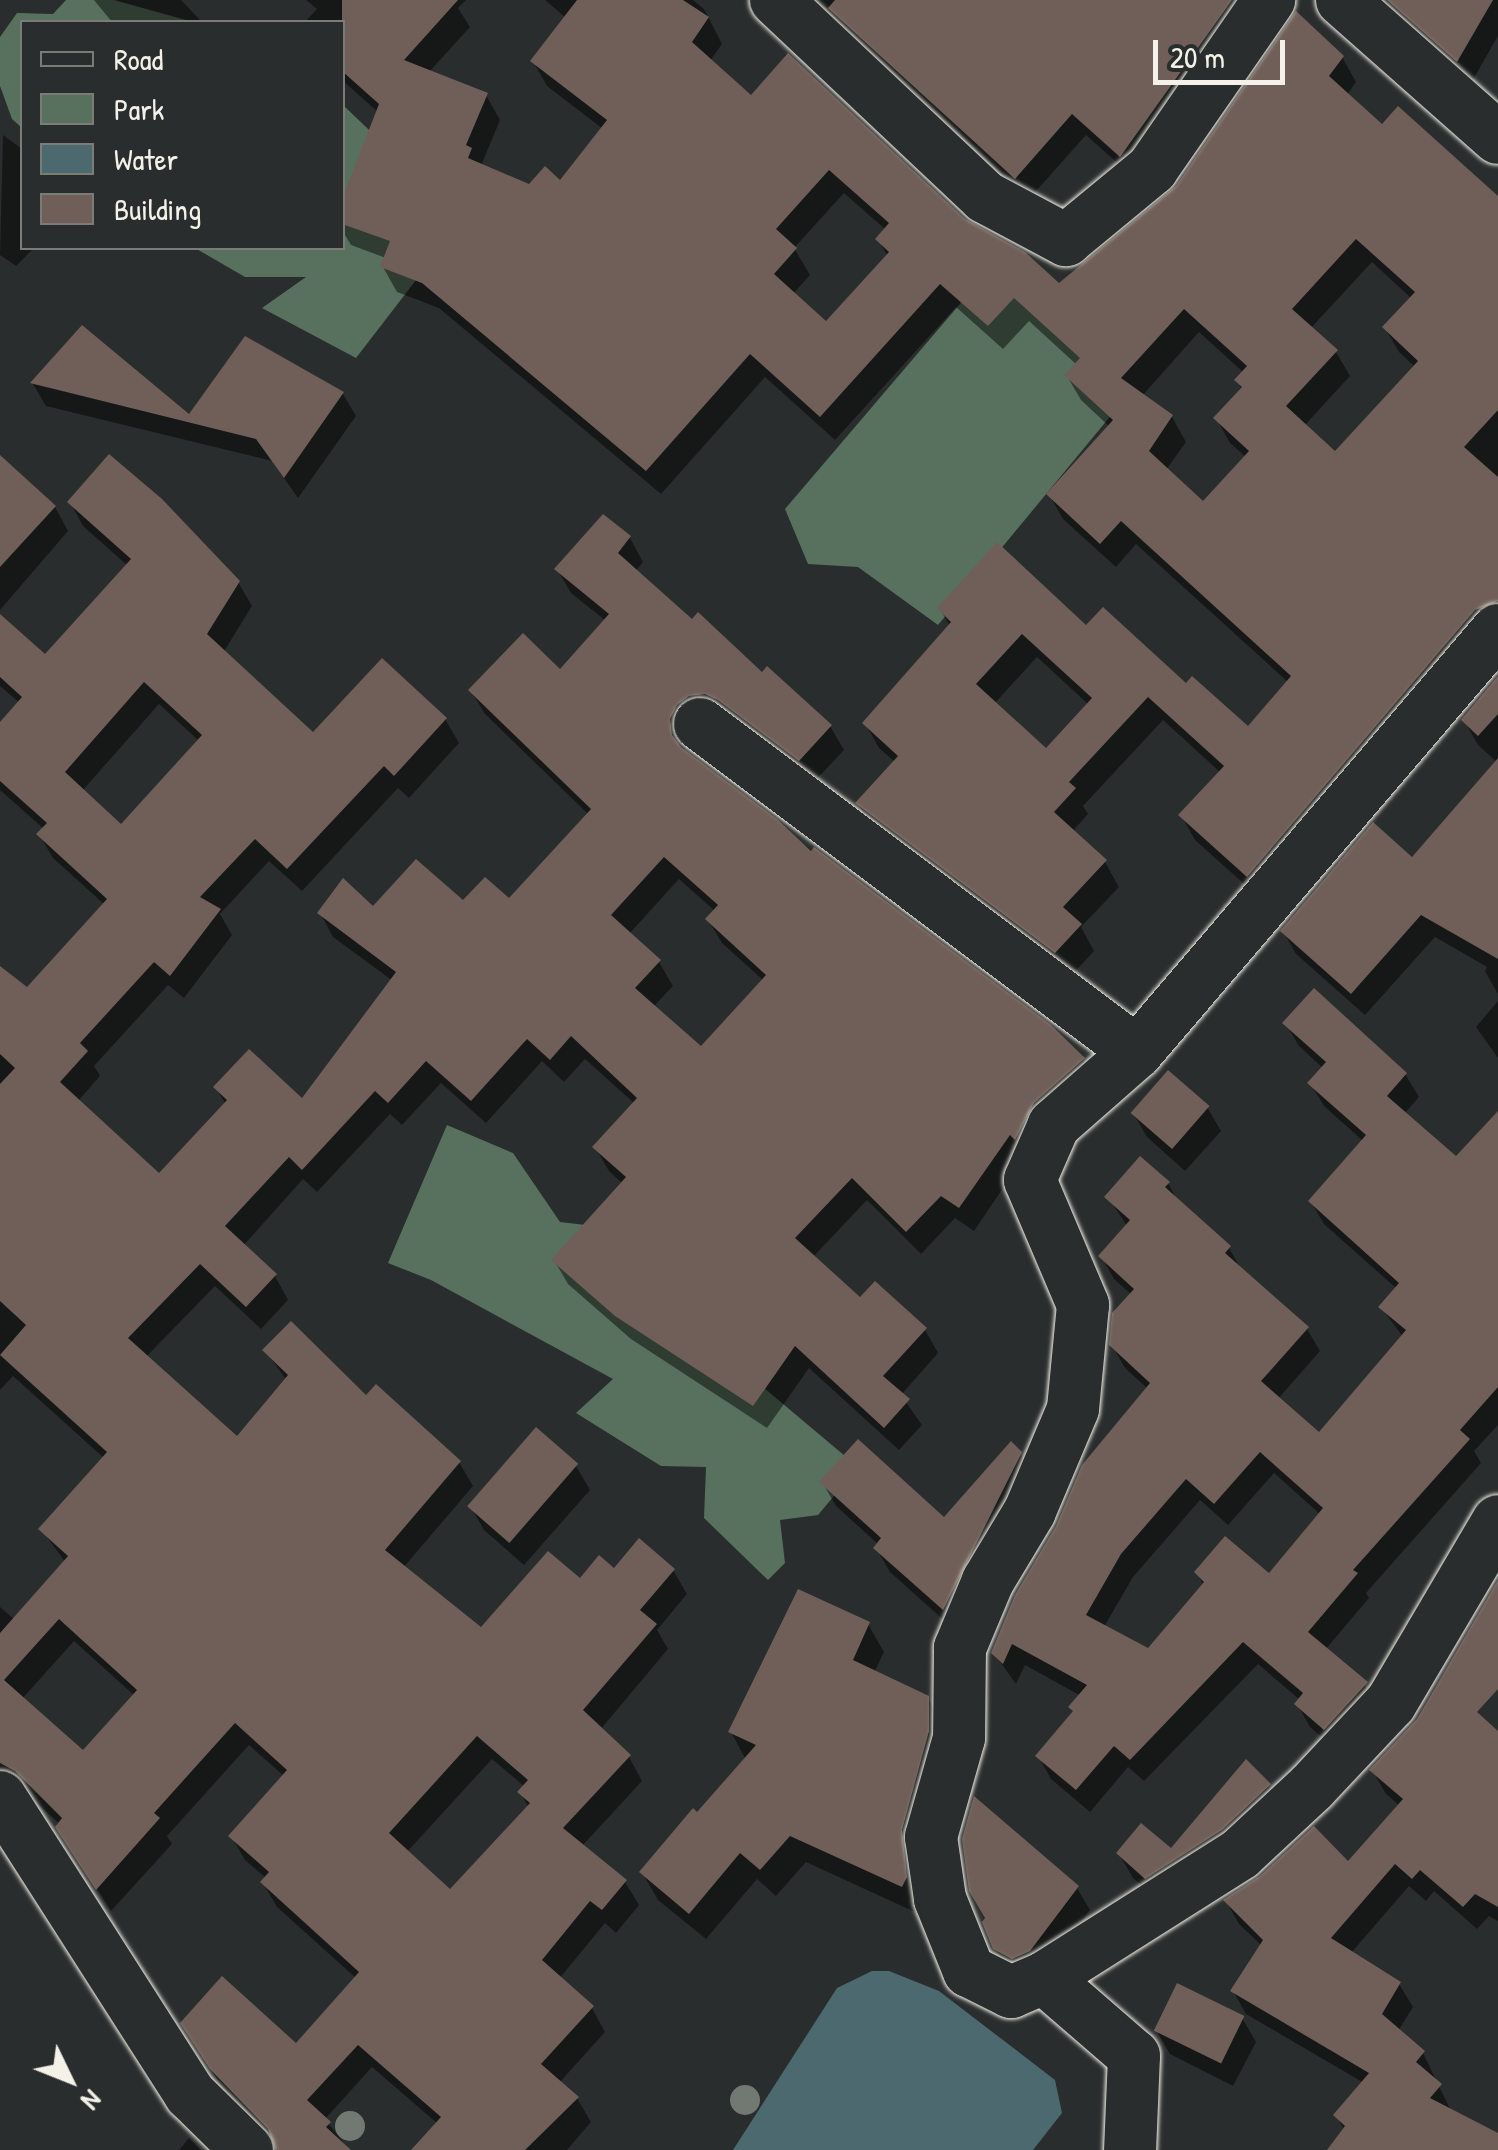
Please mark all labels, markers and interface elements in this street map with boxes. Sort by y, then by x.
legend [20,20,345,250]
scale bar [1158,20,1290,82]
text: 20 m [1170,37,1225,77]
text: Road [114,39,163,79]
text: Park [114,89,164,129]
text: Water [114,139,178,179]
text: Building [114,189,201,229]
north arrow [20,2030,120,2130]
text: N [73,2082,111,2119]

